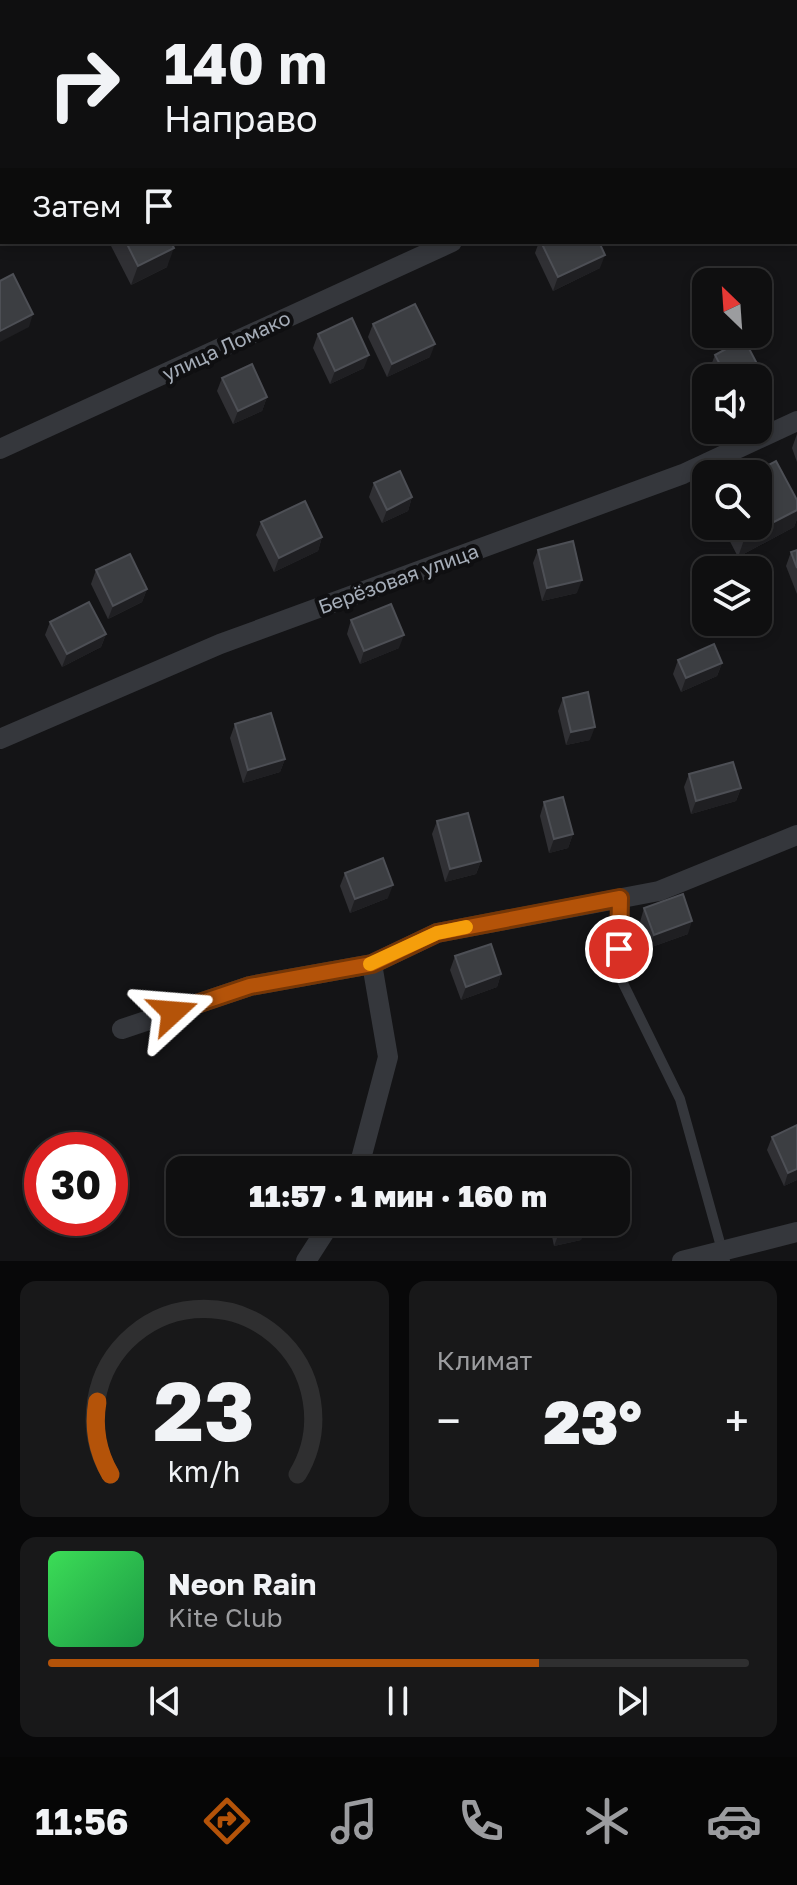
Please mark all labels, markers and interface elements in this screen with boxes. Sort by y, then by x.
text: 140 m [164,29,327,96]
icon: right [32,32,136,136]
text: Направо [164,97,318,140]
icon: arrive [137,184,181,228]
text: Затем [32,188,121,224]
north arrow [692,268,772,348]
map controls [692,268,772,636]
street label: улица Ломако [158,305,294,385]
button: sound [692,364,772,444]
button: search [692,460,772,540]
street label: Берёзовая улица [315,538,481,618]
button: layers [692,556,772,636]
pin [585,915,653,983]
icon: arrive [597,927,641,971]
position arrow [131,970,215,1054]
speed limit sign: 30 [24,1132,128,1236]
text: 11:57 · 1 мин · 160 m [249,1178,547,1214]
text: Климат [437,1345,532,1376]
text: 23 [154,1359,255,1459]
text: 23° [544,1385,642,1457]
text: − [437,1394,461,1447]
text: + [725,1394,749,1447]
text: km/h [168,1454,241,1488]
text: Neon Rain [168,1566,316,1602]
text: Kite Club [168,1602,283,1633]
icon: previous [143,1679,187,1723]
icon: pause [376,1679,420,1723]
icon: next [610,1679,654,1723]
icon: directions [199,1793,255,1849]
icon: music [326,1793,382,1849]
icon: phone [453,1793,509,1849]
icon: climate [579,1793,635,1849]
icon: car [706,1793,762,1849]
text: 11:56 [35,1800,129,1843]

